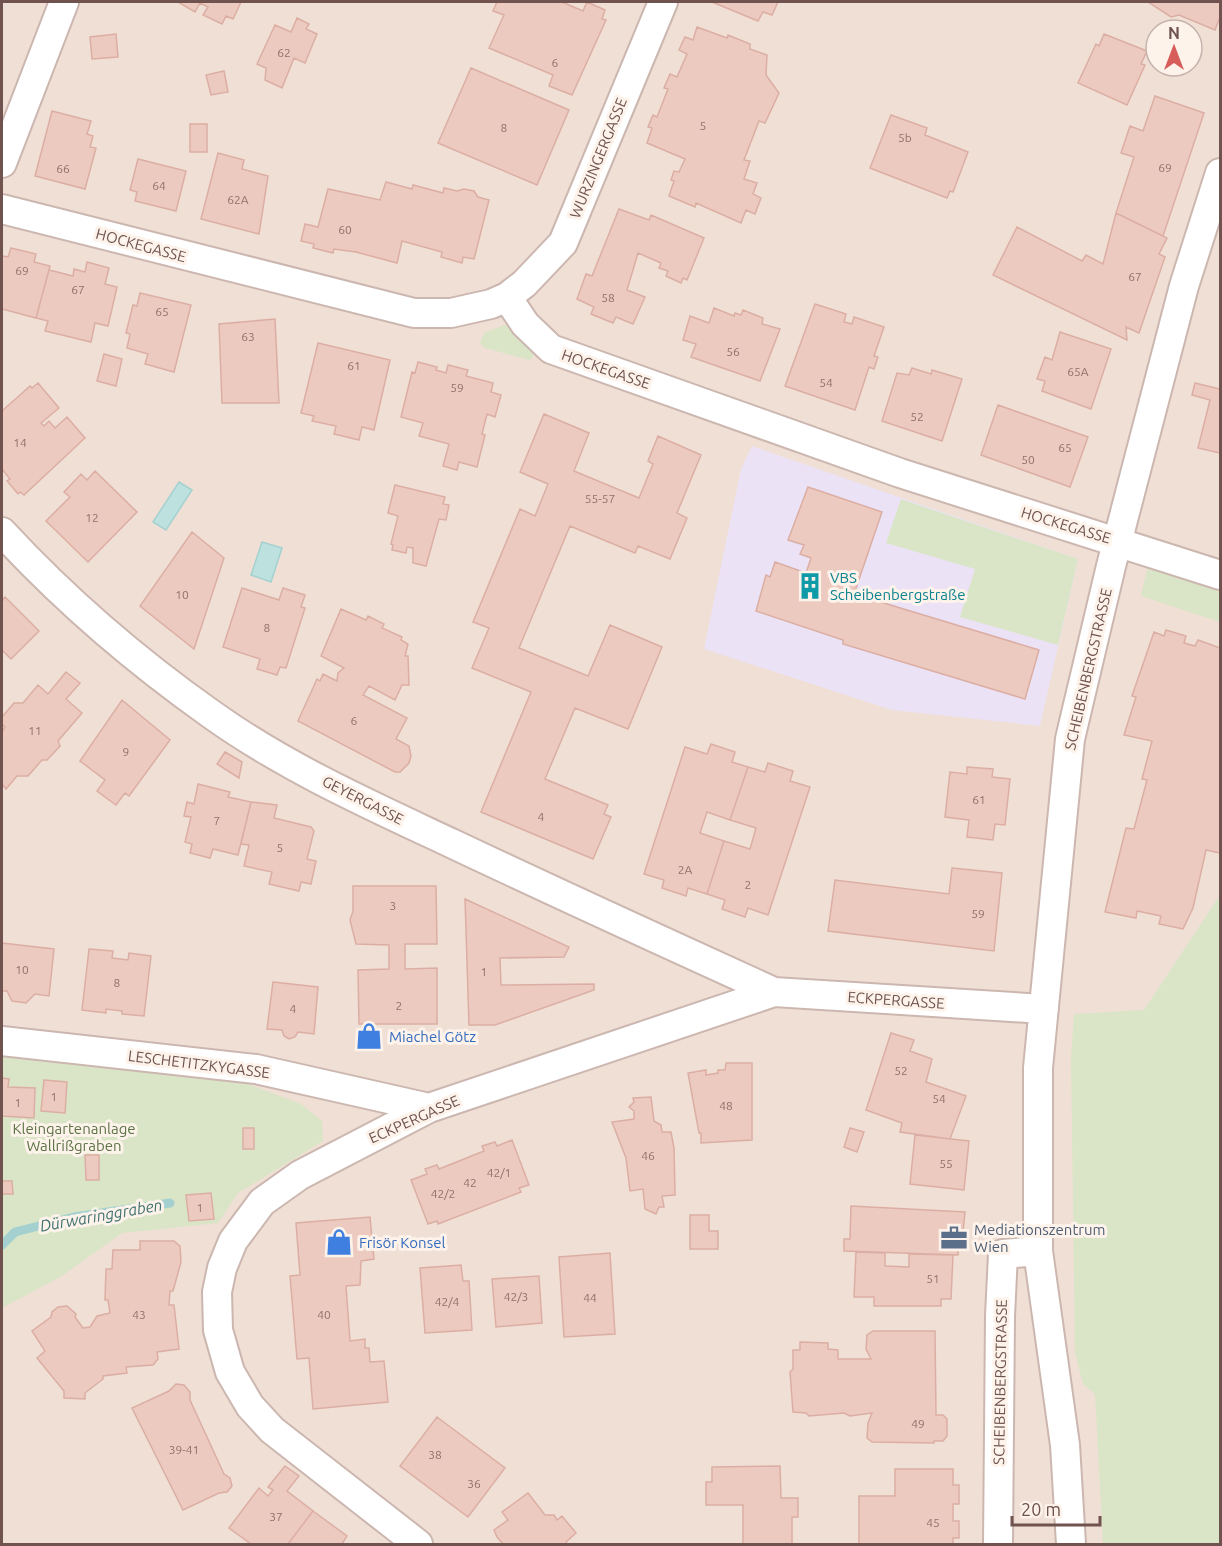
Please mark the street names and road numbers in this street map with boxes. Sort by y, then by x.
street label: WURZINGERGASSE [566,95,630,221]
street label: HOCKEGASSE [94,225,188,265]
street label: HOCKEGASSE [559,346,653,392]
street label: HOCKEGASSE [1019,503,1113,547]
street label: SCHEIBENBERGSTRASSE [1061,586,1115,752]
street label: GEYERGASSE [320,772,406,828]
street label: ECKPERGASSE [847,988,945,1012]
street label: LESCHETITZKYGASSE [127,1047,271,1081]
street label: ECKPERGASSE [366,1091,462,1147]
street label: SCHEIBENBERGSTRASSE [990,1299,1010,1465]

